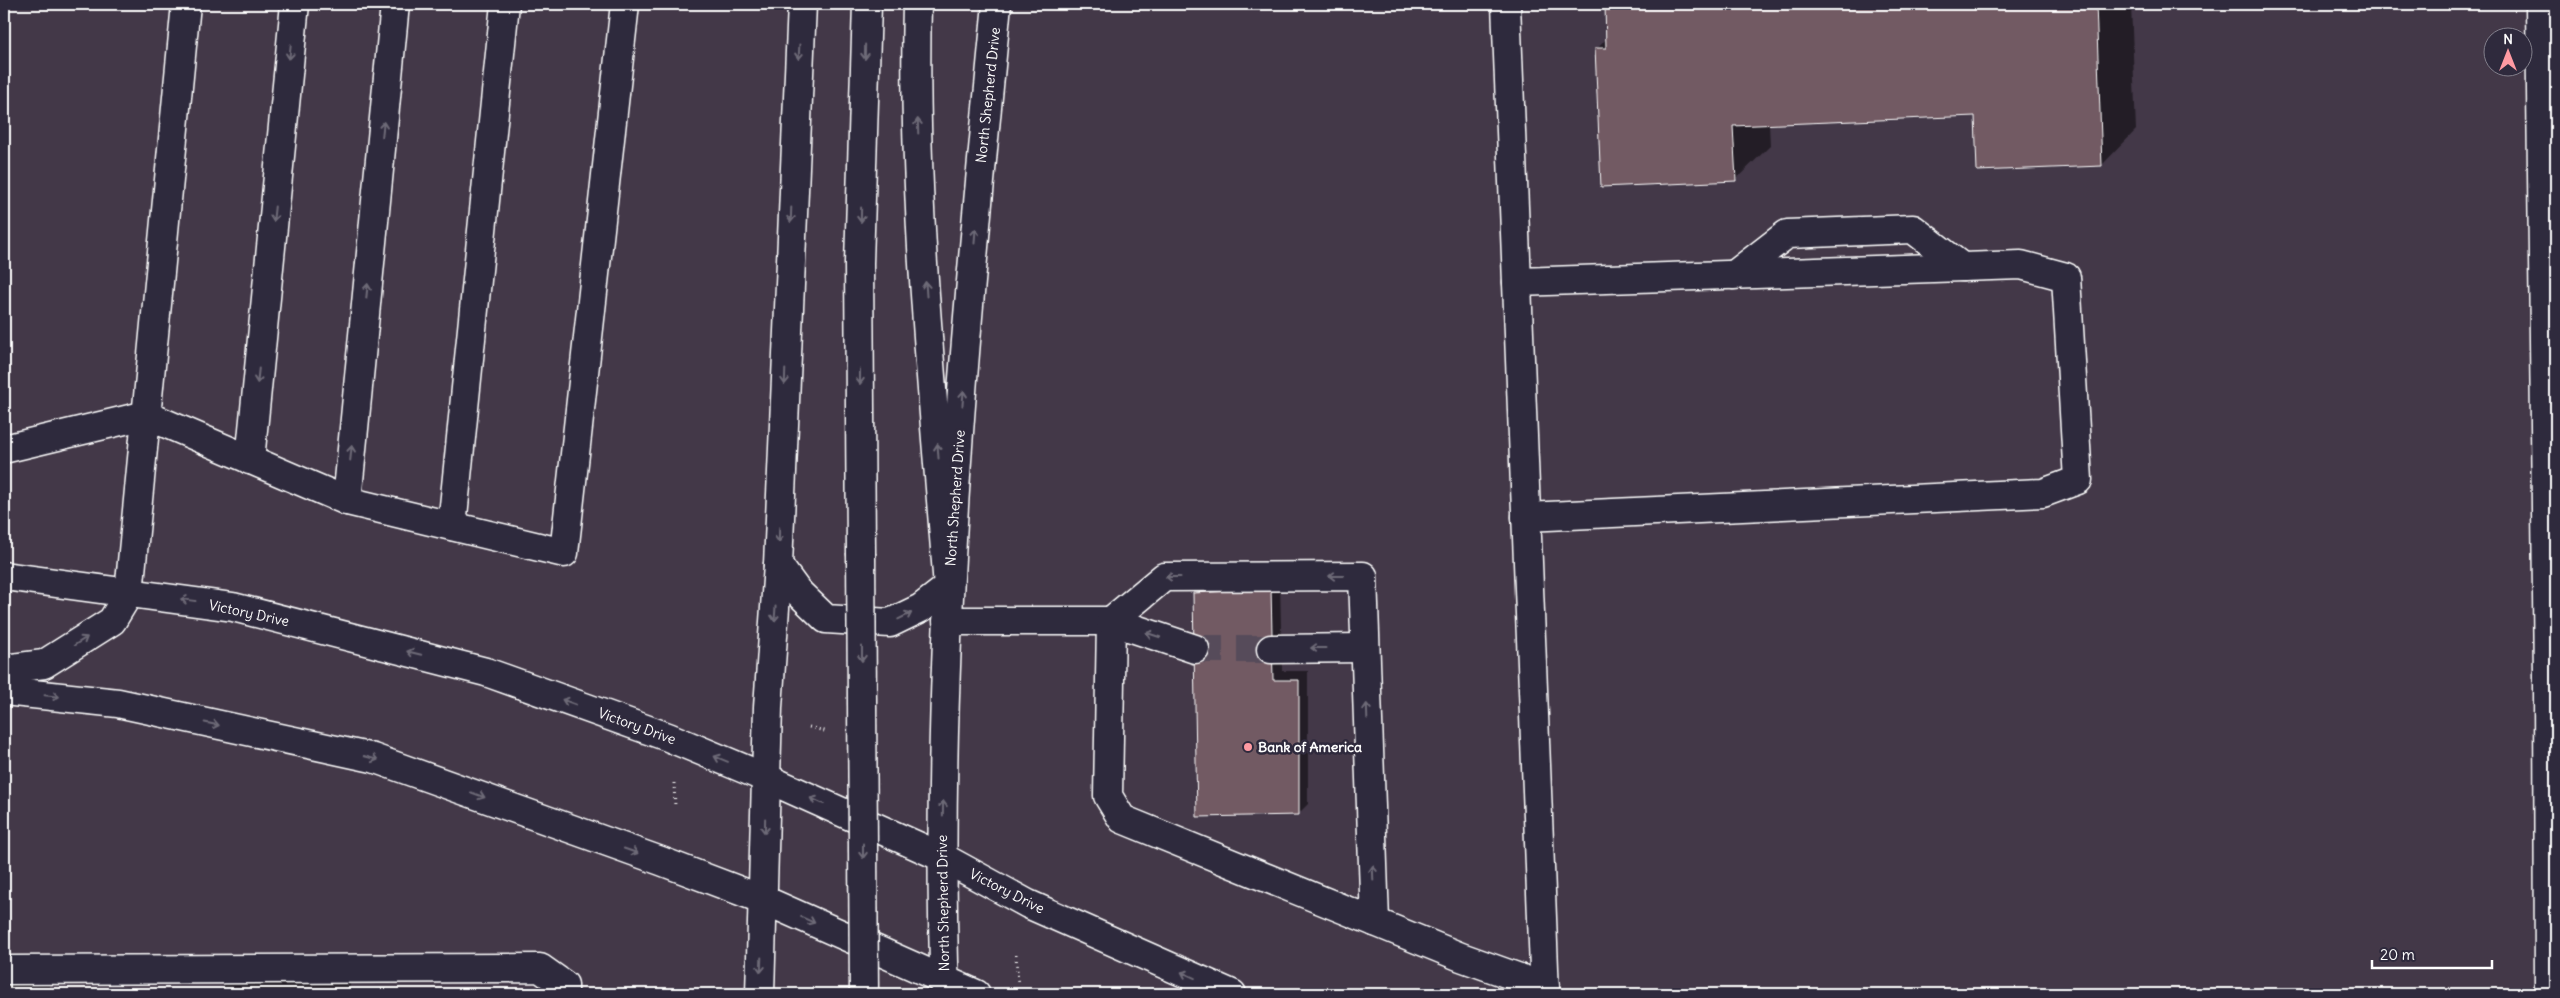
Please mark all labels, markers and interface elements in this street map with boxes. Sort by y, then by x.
street label: North Shepherd Drive [972,26,1004,164]
north arrow [2482,28,2532,78]
text: N [2503,30,2513,48]
one-way arrow [285,44,295,60]
one-way arrow [794,44,804,60]
one-way arrow [860,44,869,60]
one-way arrow [913,119,922,135]
one-way arrow [378,122,388,138]
one-way arrow [269,206,279,222]
one-way arrow [787,206,796,222]
one-way arrow [856,207,865,223]
one-way arrow [971,229,980,245]
one-way arrow [921,281,930,297]
one-way arrow [362,284,372,300]
one-way arrow [254,367,263,383]
one-way arrow [780,368,790,385]
one-way arrow [855,369,865,385]
one-way arrow [958,391,967,407]
street label: North Shepherd Drive [941,429,969,567]
one-way arrow [933,443,942,459]
one-way arrow [346,445,356,461]
one-way arrow [774,526,784,542]
one-way arrow [1328,571,1344,581]
one-way arrow [1166,572,1182,582]
one-way arrow [180,595,196,605]
street label: Victory Drive [207,596,291,630]
one-way arrow [770,606,779,622]
one-way arrow [898,611,913,621]
one-way arrow [1146,630,1161,639]
one-way arrow [73,636,87,646]
one-way arrow [1310,643,1326,653]
one-way arrow [857,646,867,662]
one-way arrow [406,648,422,657]
one-way arrow [44,691,60,701]
one-way arrow [562,697,577,706]
one-way arrow [1363,703,1372,719]
street label: Victory Drive [596,704,678,748]
one-way arrow [204,719,220,729]
place label: Bank of America [1258,738,1362,756]
marker: Bank of America [1242,741,1254,753]
one-way arrow [362,754,378,764]
one-way arrow [714,754,729,763]
one-way arrow [470,791,485,800]
one-way arrow [810,795,825,805]
one-way arrow [938,800,948,816]
one-way arrow [760,818,770,834]
street label: North Shepherd Drive [933,835,953,971]
one-way arrow [858,843,868,859]
one-way arrow [623,846,639,856]
street label: Victory Drive [967,864,1047,918]
one-way arrow [1369,866,1378,882]
one-way arrow [800,915,815,925]
scale bar [2372,938,2492,970]
text: 20 m [2380,945,2415,964]
one-way arrow [756,956,766,972]
one-way arrow [1181,969,1196,979]

